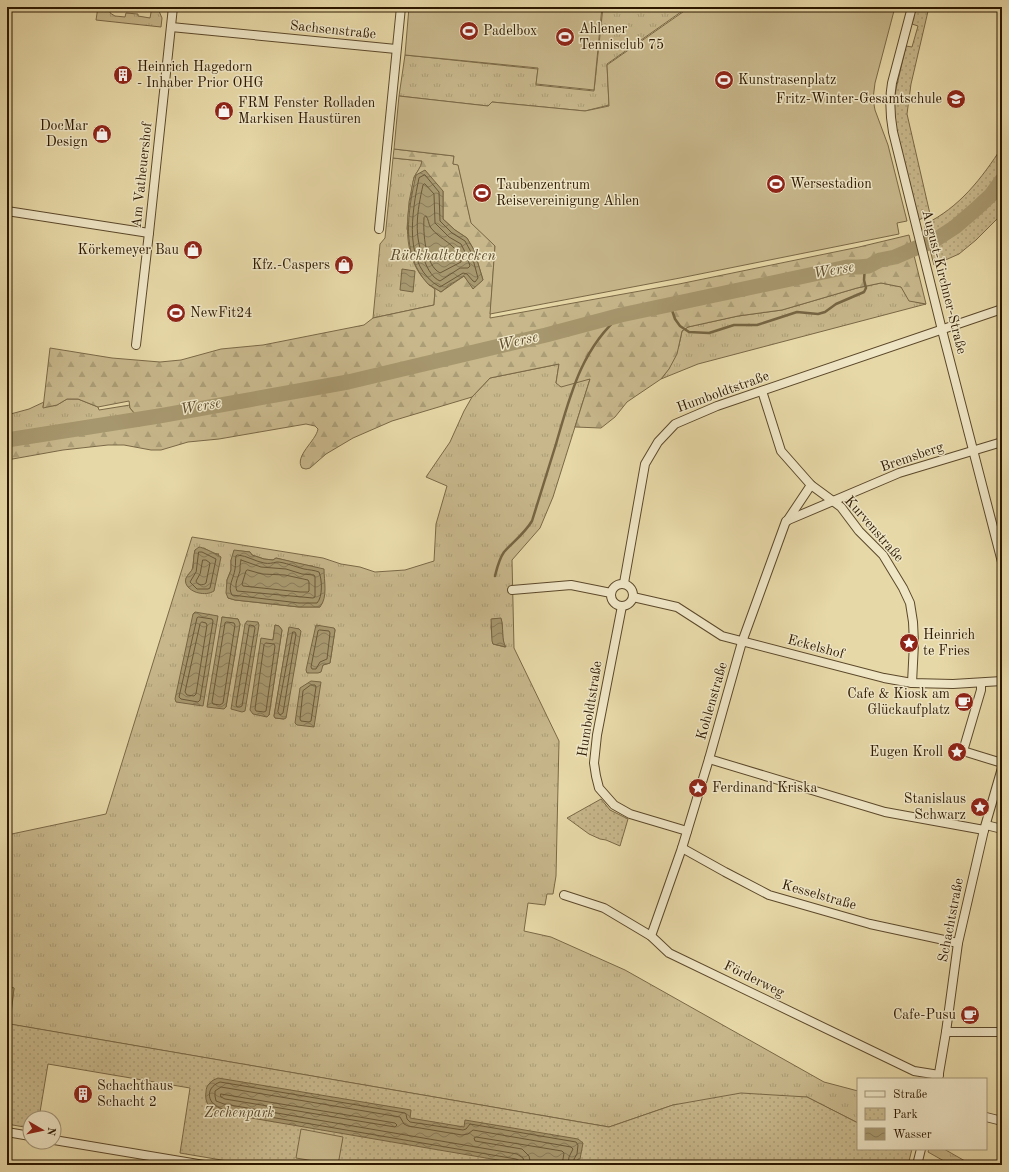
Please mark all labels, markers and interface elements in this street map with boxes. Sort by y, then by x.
street label: Sachsenstraße [289,19,377,41]
sports icon: Padelbox [458,20,480,42]
place label: Ahlener Tennisclub 75 [579,22,664,52]
place label: Padelbox [483,24,537,38]
sports icon: Ahlener Tennisclub 75 [554,26,576,48]
place label: Heinrich Hagedorn - Inhaber Prior OHG [137,60,264,90]
building icon: Heinrich Hagedorn - Inhaber Prior OHG [112,64,134,86]
sports icon: Kunstrasenplatz [713,69,735,91]
place label: Kunstrasenplatz [738,73,836,87]
school or university icon: Fritz-Winter-Gesamtschule [945,88,967,110]
place label: Fritz-Winter-Gesamtschule [776,92,942,106]
place label: FRM Fenster Rolladen Markisen Haustüren [238,96,376,126]
shop icon: FRM Fenster Rolladen Markisen Haustüren [213,100,235,122]
place label: DocMar Design [40,119,88,149]
street label: Am Vatheuershof [129,120,155,229]
shop icon: DocMar Design [91,123,113,145]
sports icon: Wersestadion [765,173,787,195]
place label: Wersestadion [790,177,872,191]
place label: Taubenzentrum Reisevereinigung Ahlen [496,178,640,208]
sports icon: Taubenzentrum Reisevereinigung Ahlen [471,182,493,204]
street label: August-Kirchner-Straße [919,208,969,356]
shop icon: Körkemeyer Bau [182,239,204,261]
place label: Körkemeyer Bau [78,243,180,257]
water label: Rückhaltebecken [389,249,496,264]
shop icon: Kfz.-Caspers [333,254,355,276]
place label: Kfz.-Caspers [252,258,330,272]
water label: Werse [812,260,856,282]
sports icon: NewFit24 [165,302,187,324]
place label: NewFit24 [190,306,252,320]
water label: Werse [496,330,540,354]
street label: Humboldtstraße [675,369,771,415]
water label: Werse [179,396,223,418]
street label: Bremsberg [879,440,946,474]
street label: Kurvenstraße [842,493,906,565]
place label: Heinrich te Fries [923,628,975,658]
place icon: Heinrich te Fries [898,632,920,654]
street label: Eckelshof [786,633,847,662]
street label: Humboldtstraße [575,660,605,758]
street label: Kohlenstraße [694,660,730,742]
place label: Cafe & Kiosk am Glückaufplatz [847,687,950,717]
cafe icon: Cafe & Kiosk am Glückaufplatz [953,691,975,713]
place icon: Eugen Kroll [946,741,968,763]
place label: Eugen Kroll [870,745,943,759]
place icon: Ferdinand Kriska [687,777,709,799]
place label: Ferdinand Kriska [712,781,817,795]
place label: Stanislaus Schwarz [904,792,966,822]
place icon: Stanislaus Schwarz [969,796,991,818]
street label: Schachtstraße [936,877,966,963]
street label: Kesselstraße [780,878,858,912]
street label: Förderweg [721,958,787,1000]
cafe icon: Cafe-Pusu [959,1004,981,1026]
place label: Cafe-Pusu [893,1008,957,1022]
legend [857,1078,987,1150]
place label: Schachthaus Schacht 2 [97,1079,173,1109]
building icon: Schachthaus Schacht 2 [72,1083,94,1105]
text: Straße [893,1089,928,1101]
park label: Zechenpark [204,1106,274,1121]
text: Park [893,1109,918,1121]
north arrow [22,1110,62,1150]
text: N [44,1126,56,1137]
text: Wasser [893,1129,932,1141]

